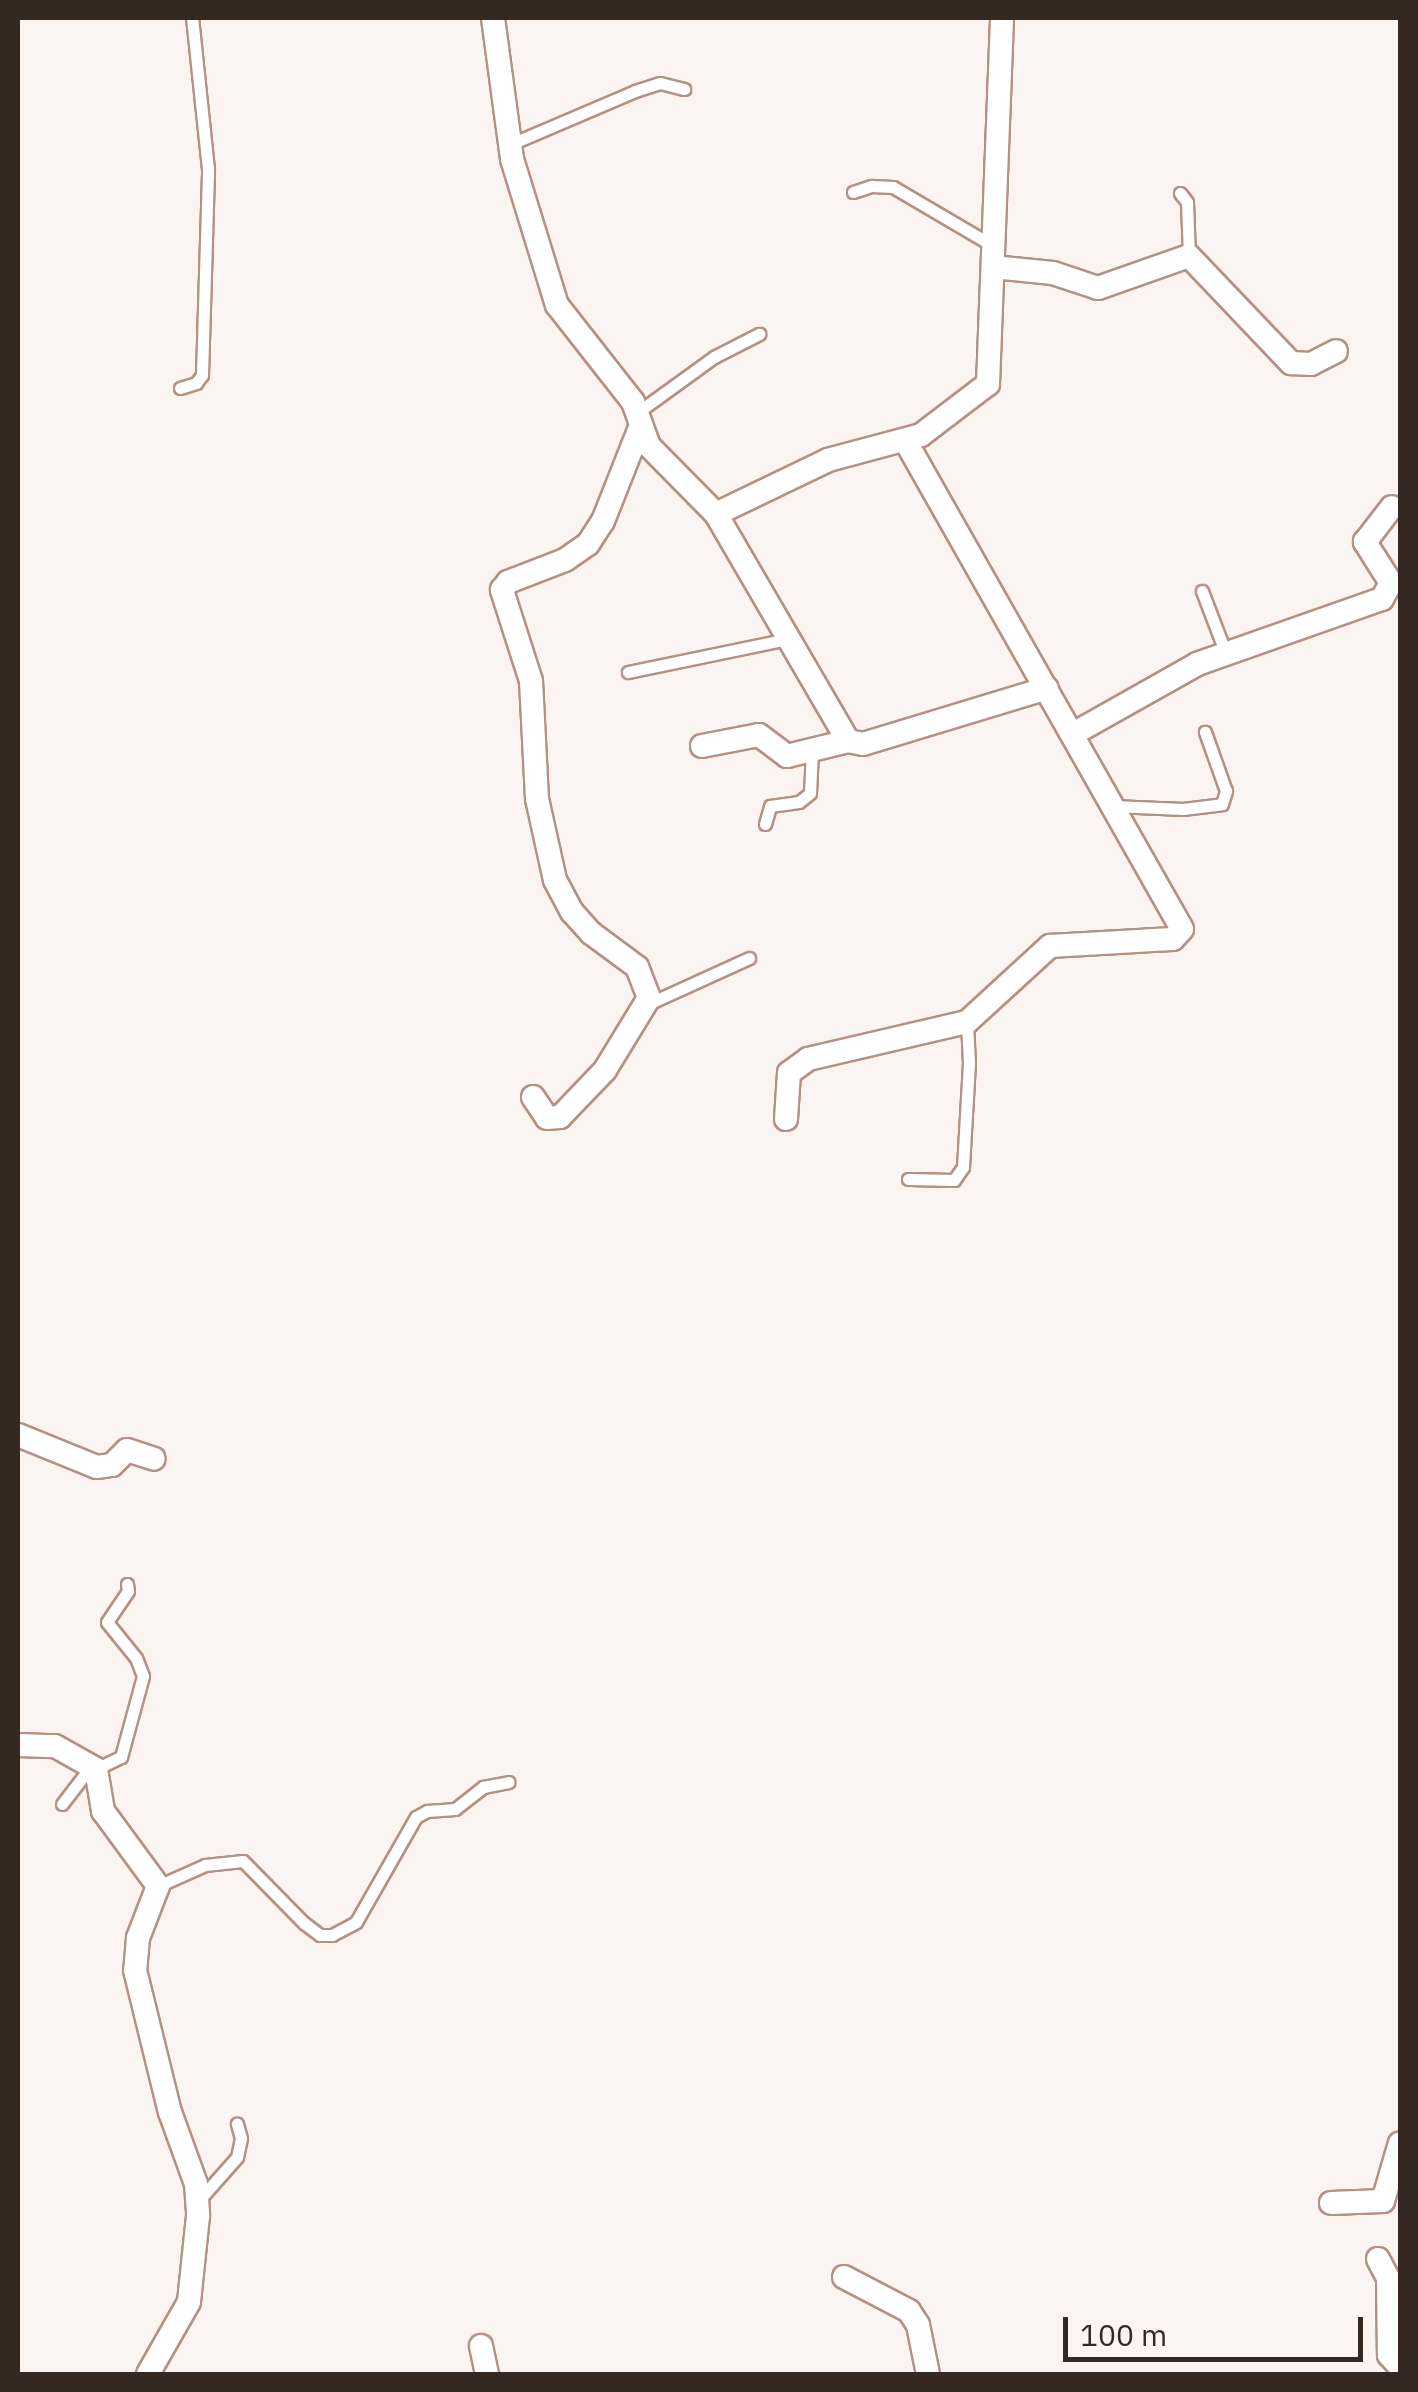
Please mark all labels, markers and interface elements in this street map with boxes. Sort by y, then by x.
scale bar [1068,2297,1368,2359]
text: 100 m [1080,2315,1167,2354]

